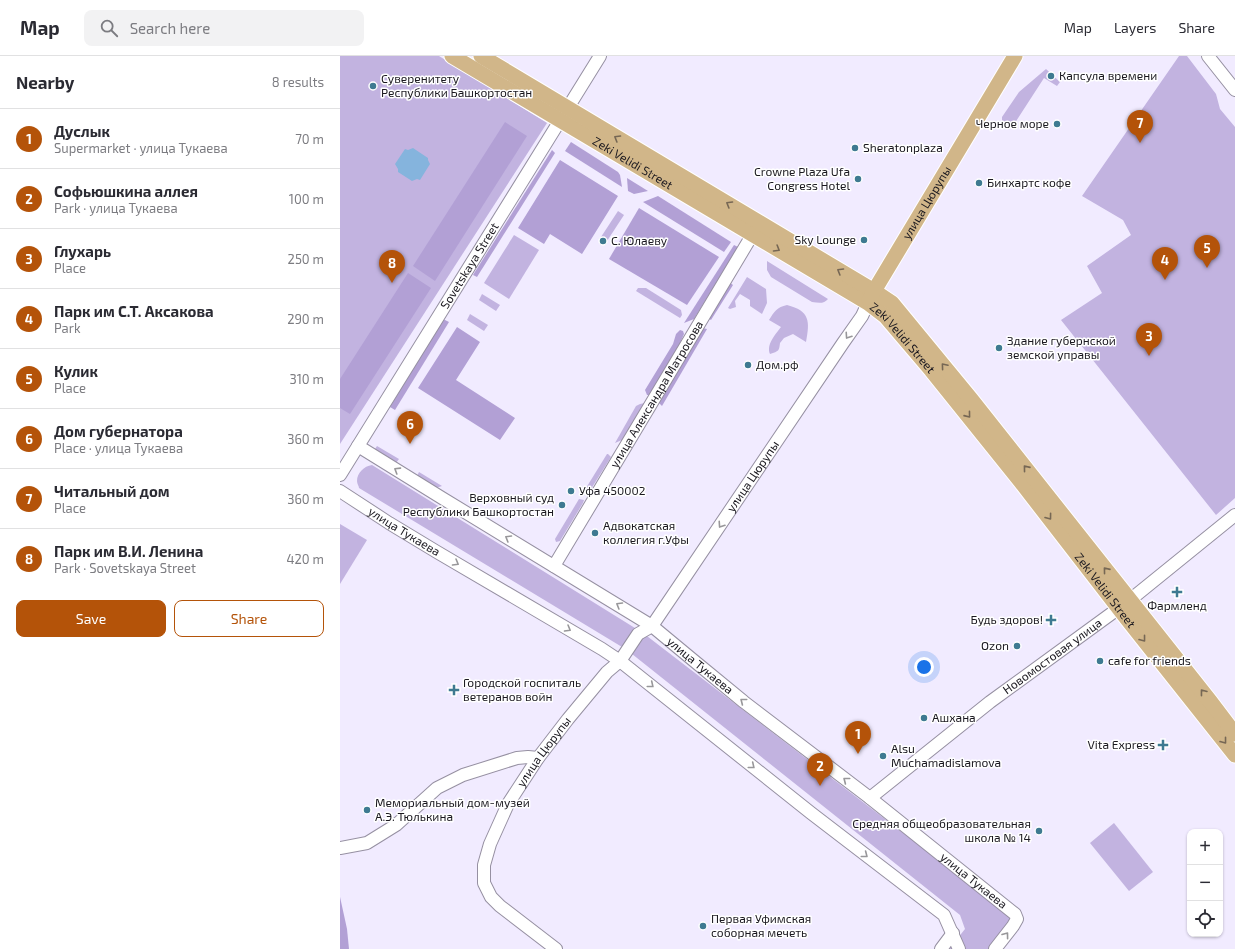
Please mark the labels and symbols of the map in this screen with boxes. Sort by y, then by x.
place label: Капсула времени [1059,68,1157,83]
place label: Суверенитету Республики Башкортостан [381,71,532,100]
marker: Капсула времени [1046,71,1056,81]
marker: Суверенитету Республики Башкортостан [368,81,378,91]
pin: 7 [1127,110,1153,143]
place label: Черное море [976,116,1049,130]
marker: Черное море [1052,119,1062,129]
street label: Zeki Velidi Street [591,133,676,192]
one-way arrow [614,135,621,142]
place label: Sheratonplaza [863,140,943,154]
marker: Sheratonplaza [850,143,860,153]
street label: улица Цюрупы [899,163,953,242]
place label: Crowne Plaza Ufa Congress Hotel [754,164,850,192]
marker: Crowne Plaza Ufa Congress Hotel [853,174,863,184]
place label: Бинхартс кофе [987,175,1071,189]
marker: Бинхартс кофе [974,178,984,188]
one-way arrow [726,202,733,209]
street label: Sovetskaya Street [437,220,501,311]
place label: Sky Lounge [795,232,856,246]
place label: С. Юлаеву [611,233,668,248]
marker: Sky Lounge [859,235,869,245]
pin: 5 [1194,235,1220,268]
marker: С. Юлаеву [598,236,608,246]
one-way arrow [773,244,780,251]
pin: 4 [1152,247,1178,280]
pin: 8 [379,250,405,283]
one-way arrow [837,268,844,275]
street label: Zeki Velidi Street [867,299,939,376]
street label: улица Александра Матросова [606,318,705,471]
pin: 3 [1136,323,1162,356]
one-way arrow [845,332,853,339]
place label: Здание губернской земской управы [1007,333,1116,362]
marker: Здание губернской земской управы [994,343,1004,353]
place label: Дом.рф [756,357,799,371]
marker: Дом.рф [743,360,753,370]
one-way arrow [941,364,948,371]
pin: 6 [397,411,423,444]
one-way arrow [963,411,970,418]
street label: улица Цюрупы [723,438,781,515]
one-way arrow [1023,465,1030,472]
one-way arrow [394,468,401,475]
place label: Уфа 450002 [579,483,646,497]
marker: Уфа 450002 [566,486,576,496]
place label: Верховный суд Республики Башкортостан [403,490,554,519]
marker: Верховный суд Республики Башкортостан [557,500,567,510]
street label: улица Тукаева [366,504,443,558]
one-way arrow [1044,513,1051,520]
place label: Адвокатская коллегия г.Уфы [603,518,689,546]
one-way arrow [718,521,726,528]
marker: Адвокатская коллегия г.Уфы [590,528,600,538]
one-way arrow [505,535,512,543]
street label: Zeki Velidi Street [1072,550,1139,630]
one-way arrow [452,559,459,566]
one-way arrow [1103,567,1110,574]
marker: Фармленд [1172,587,1182,597]
place label: Фармленд [1147,598,1207,612]
one-way arrow [616,603,623,610]
place label: Будь здоров! [971,612,1043,627]
street label: Новомостовая улица [1000,615,1104,696]
marker: Будь здоров! [1046,615,1056,625]
one-way arrow [564,625,571,632]
street label: улица Тукаева [664,634,737,696]
one-way arrow [1138,635,1145,642]
place label: Ozon [981,638,1009,652]
marker: Ozon [1012,641,1022,651]
place label: cafe for friends [1108,653,1191,667]
marker: cafe for friends [1095,656,1105,666]
your location [914,657,934,677]
place label: Городской госпиталь ветеранов войн [463,675,581,703]
one-way arrow [646,681,653,688]
marker: Городской госпиталь ветеранов войн [448,684,460,696]
one-way arrow [1201,689,1208,696]
one-way arrow [741,698,748,705]
place label: Ашхана [932,710,976,724]
marker: Ашхана [919,713,929,723]
street label: улица Цюрупы [513,714,573,790]
pin: 1 [845,721,871,754]
one-way arrow [1219,736,1226,743]
place label: Vita Express [1088,737,1155,751]
marker: Vita Express [1158,740,1168,750]
place label: Alsu Muchamadislamova [891,741,1001,769]
marker: Alsu Muchamadislamova [878,751,888,761]
pin: 2 [807,753,833,786]
one-way arrow [748,762,755,769]
one-way arrow [844,778,851,785]
place label: Мемориальный дом-музей А.Э. Тюлькина [375,795,530,823]
marker: Мемориальный дом-музей А.Э. Тюлькина [362,805,372,815]
place label: Средняя общеобразовательная школа № 14 [852,816,1031,844]
marker: Средняя общеобразовательная школа № 14 [1034,826,1044,836]
street label: улица Тукаева [937,849,1010,911]
one-way arrow [861,851,868,858]
place label: Первая Уфимская соборная мечеть [711,911,811,939]
marker: Первая Уфимская соборная мечеть [698,921,708,931]
one-way arrow [1002,932,1009,939]

